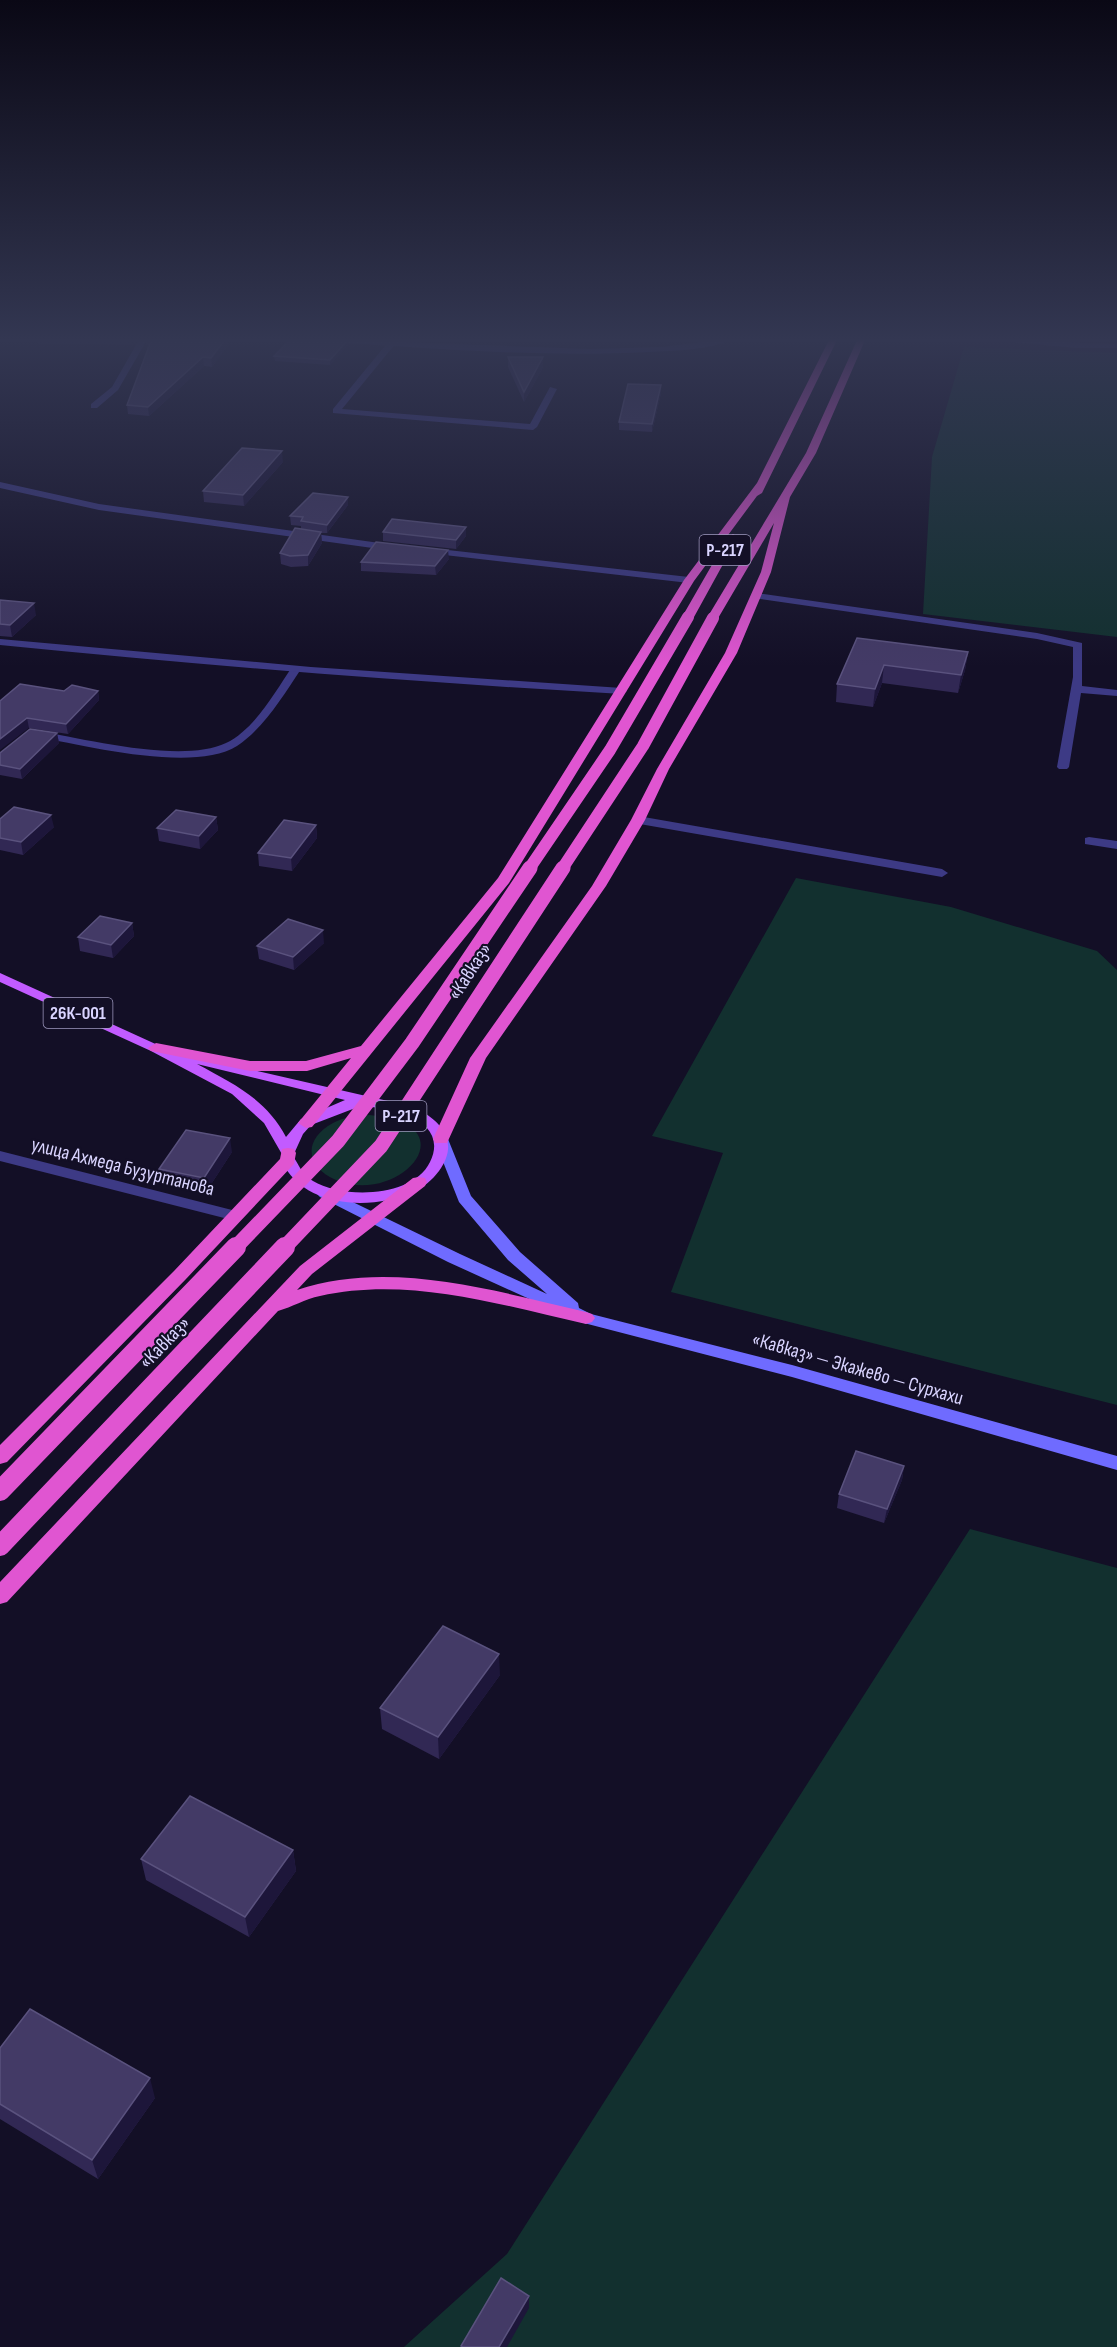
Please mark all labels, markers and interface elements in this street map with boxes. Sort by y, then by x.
road number: Р-217 [700,535,750,565]
street label: «Кавказ» [443,939,497,1005]
road number: 26К-001 [44,998,112,1028]
road number: Р-217 [376,1101,426,1131]
street label: улица Ахмеда Бузуртанова [29,1133,217,1201]
street label: «Кавказ» [134,1312,195,1374]
street label: «Кавказ» — Экажево — Сурхахи [749,1327,966,1411]

